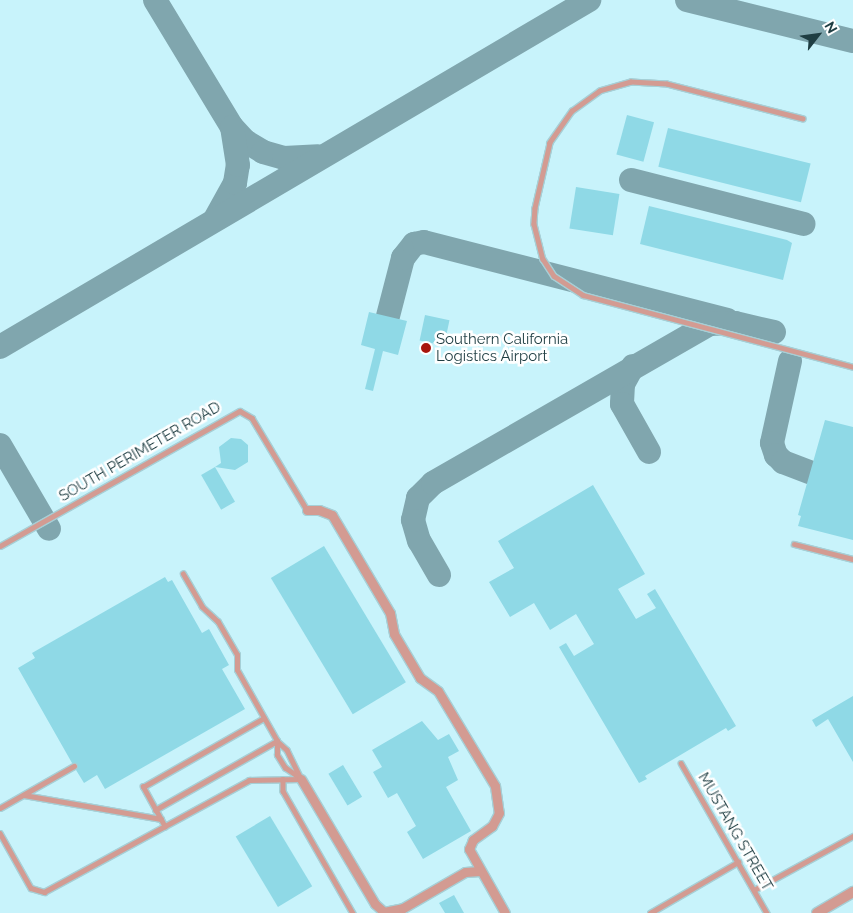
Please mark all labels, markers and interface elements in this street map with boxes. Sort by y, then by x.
north arrow [793,10,843,60]
text: N [821,19,841,36]
place label: Southern California Logistics Airport [436,330,568,365]
marker: Southern California Logistics Airport [420,342,432,354]
street label: SOUTH PERIMETER ROAD [56,398,224,506]
street label: MUSTANG STREET [694,770,776,894]

